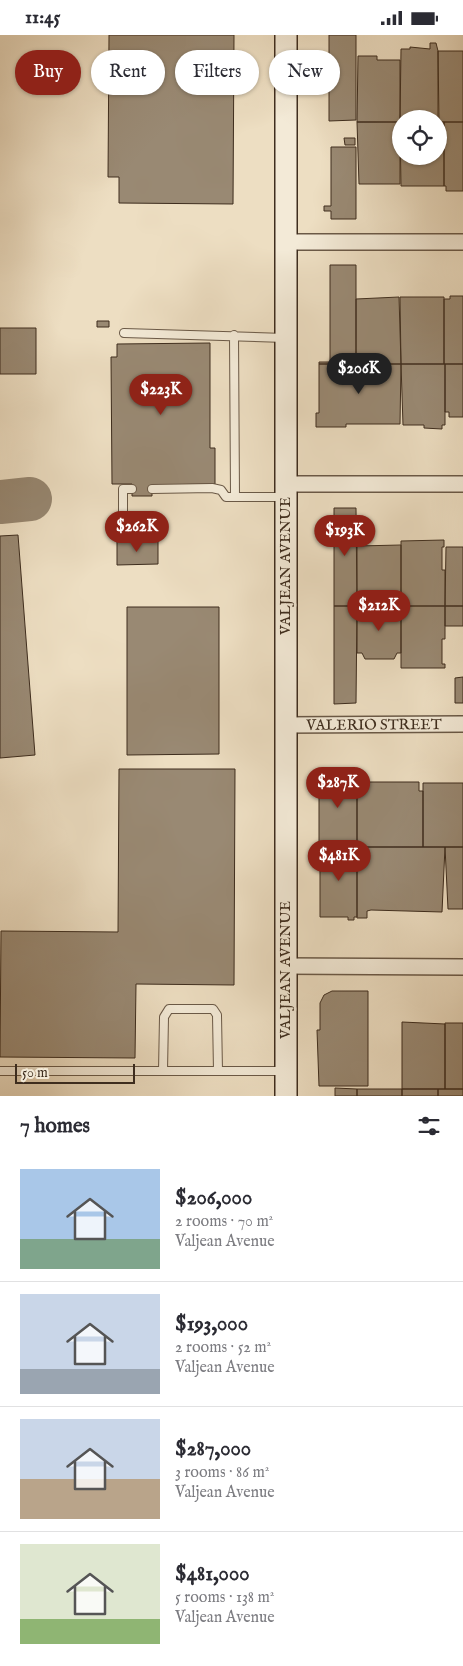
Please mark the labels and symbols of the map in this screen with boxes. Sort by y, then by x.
pin: $206K [324,353,394,395]
pin: $223K [126,373,196,416]
street label: VALJEAN AVENUE [276,497,295,636]
pin: $262K [102,511,172,553]
pin: $193K [310,515,380,557]
pin: $212K [344,589,414,632]
street label: VALERIO STREET [305,715,442,735]
pin: $287K [303,767,373,809]
pin: $481K [304,839,374,882]
street label: VALJEAN AVENUE [276,901,295,1040]
scale bar [15,1061,135,1084]

